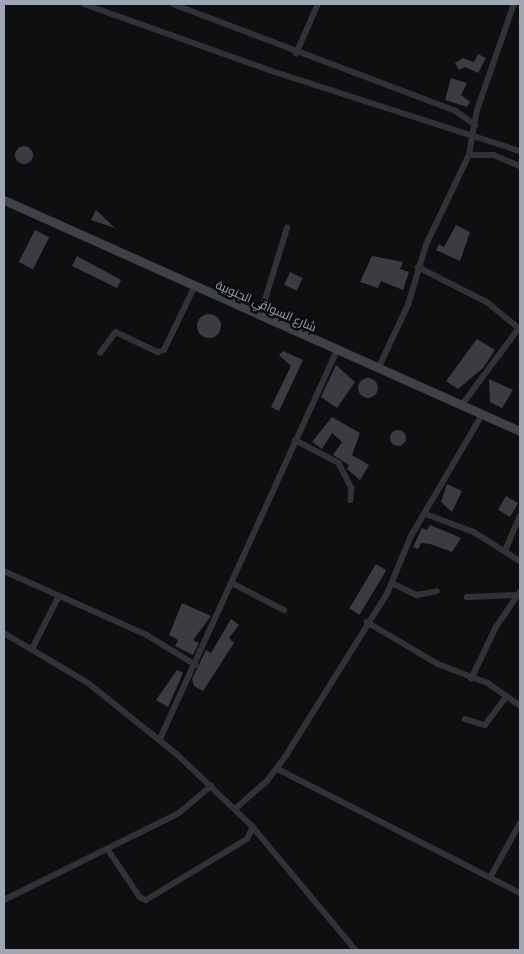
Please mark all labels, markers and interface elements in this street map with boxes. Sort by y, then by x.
street label: شارع السواقي الجنوبية [213,277,319,335]

